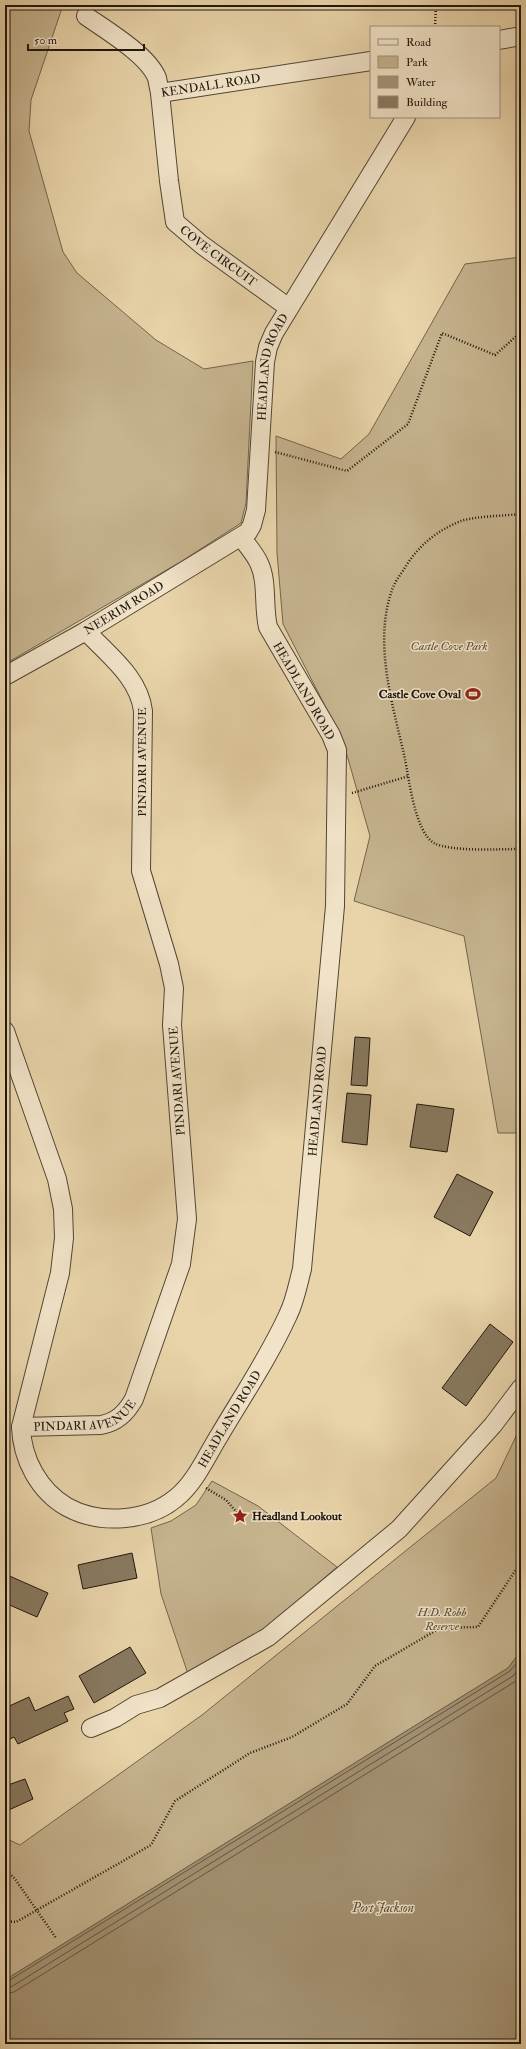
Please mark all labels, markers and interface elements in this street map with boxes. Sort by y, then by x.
scale bar [28,26,144,52]
legend [370,26,500,118]
text: 50 m [34,33,58,48]
text: Road [406,35,431,50]
text: Park [406,55,428,70]
street label: KENDALL ROAD [160,71,262,101]
text: Water [405,75,436,90]
text: Building [406,95,449,110]
street label: COVE CIRCUIT [177,222,260,290]
street label: HEADLAND ROAD [254,311,292,421]
street label: NEERIM ROAD [81,578,167,638]
park label: Castle Cove Park [411,639,487,654]
street label: HEADLAND ROAD [269,640,338,743]
sports icon: Castle Cove Oval [464,685,482,703]
place label: Castle Cove Oval [379,687,462,702]
street label: PINDARI AVENUE [135,707,150,817]
street label: PINDARI AVENUE [166,1026,189,1136]
street label: HEADLAND ROAD [305,1045,330,1157]
street label: HEADLAND ROAD [195,1368,265,1471]
street label: PINDARI AVENUE [33,1397,140,1435]
place icon: Headland Lookout [231,1507,249,1525]
place label: Headland Lookout [252,1509,342,1524]
park label: H.D. Robb Reserve [417,1605,466,1634]
water label: Port Jackson [351,1900,414,1916]

